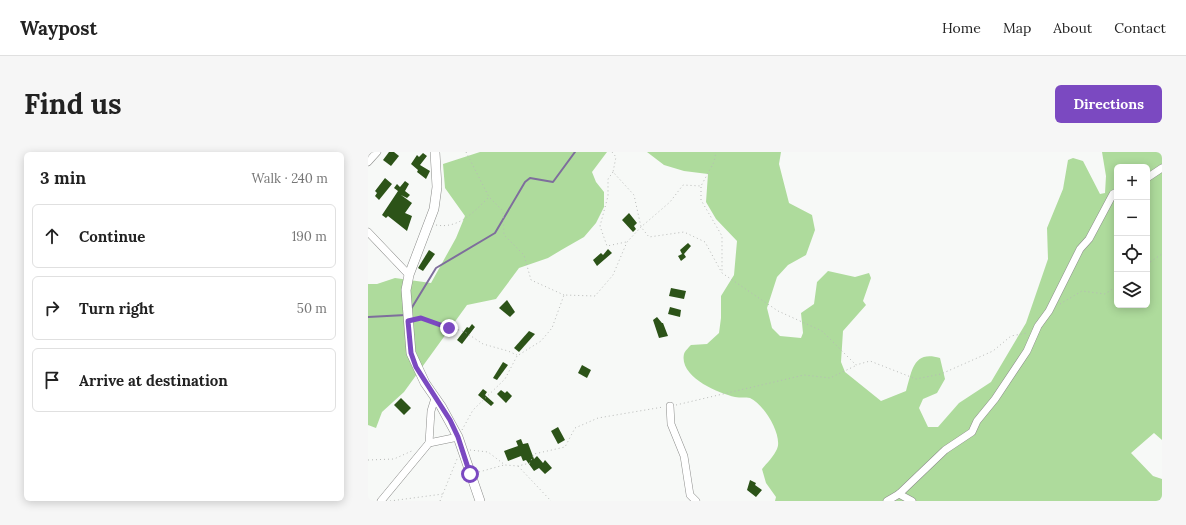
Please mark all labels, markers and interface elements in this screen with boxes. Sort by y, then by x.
text: Waypost [20,16,97,40]
text: Home [942,19,981,37]
text: Map [1003,19,1031,37]
text: About [1053,19,1092,37]
text: Contact [1114,19,1166,37]
button: Directions [1055,85,1162,123]
text: Find us [24,86,122,122]
map controls [1114,164,1150,308]
button: + [1114,164,1150,200]
text: 3 min [40,167,86,189]
text: Walk · 240 m [251,170,328,187]
button: − [1114,200,1150,236]
icon: ahead [41,225,63,247]
text: Continue [79,227,145,246]
text: 190 m [292,228,327,245]
button: locate [1114,236,1150,272]
button: layers [1114,272,1150,308]
icon: right [41,297,63,319]
text: Turn right [79,299,155,318]
text: 50 m [297,300,327,317]
route end [440,319,458,337]
icon: arrive [41,369,63,391]
text: Arrive at destination [79,371,228,390]
route start [461,465,479,483]

